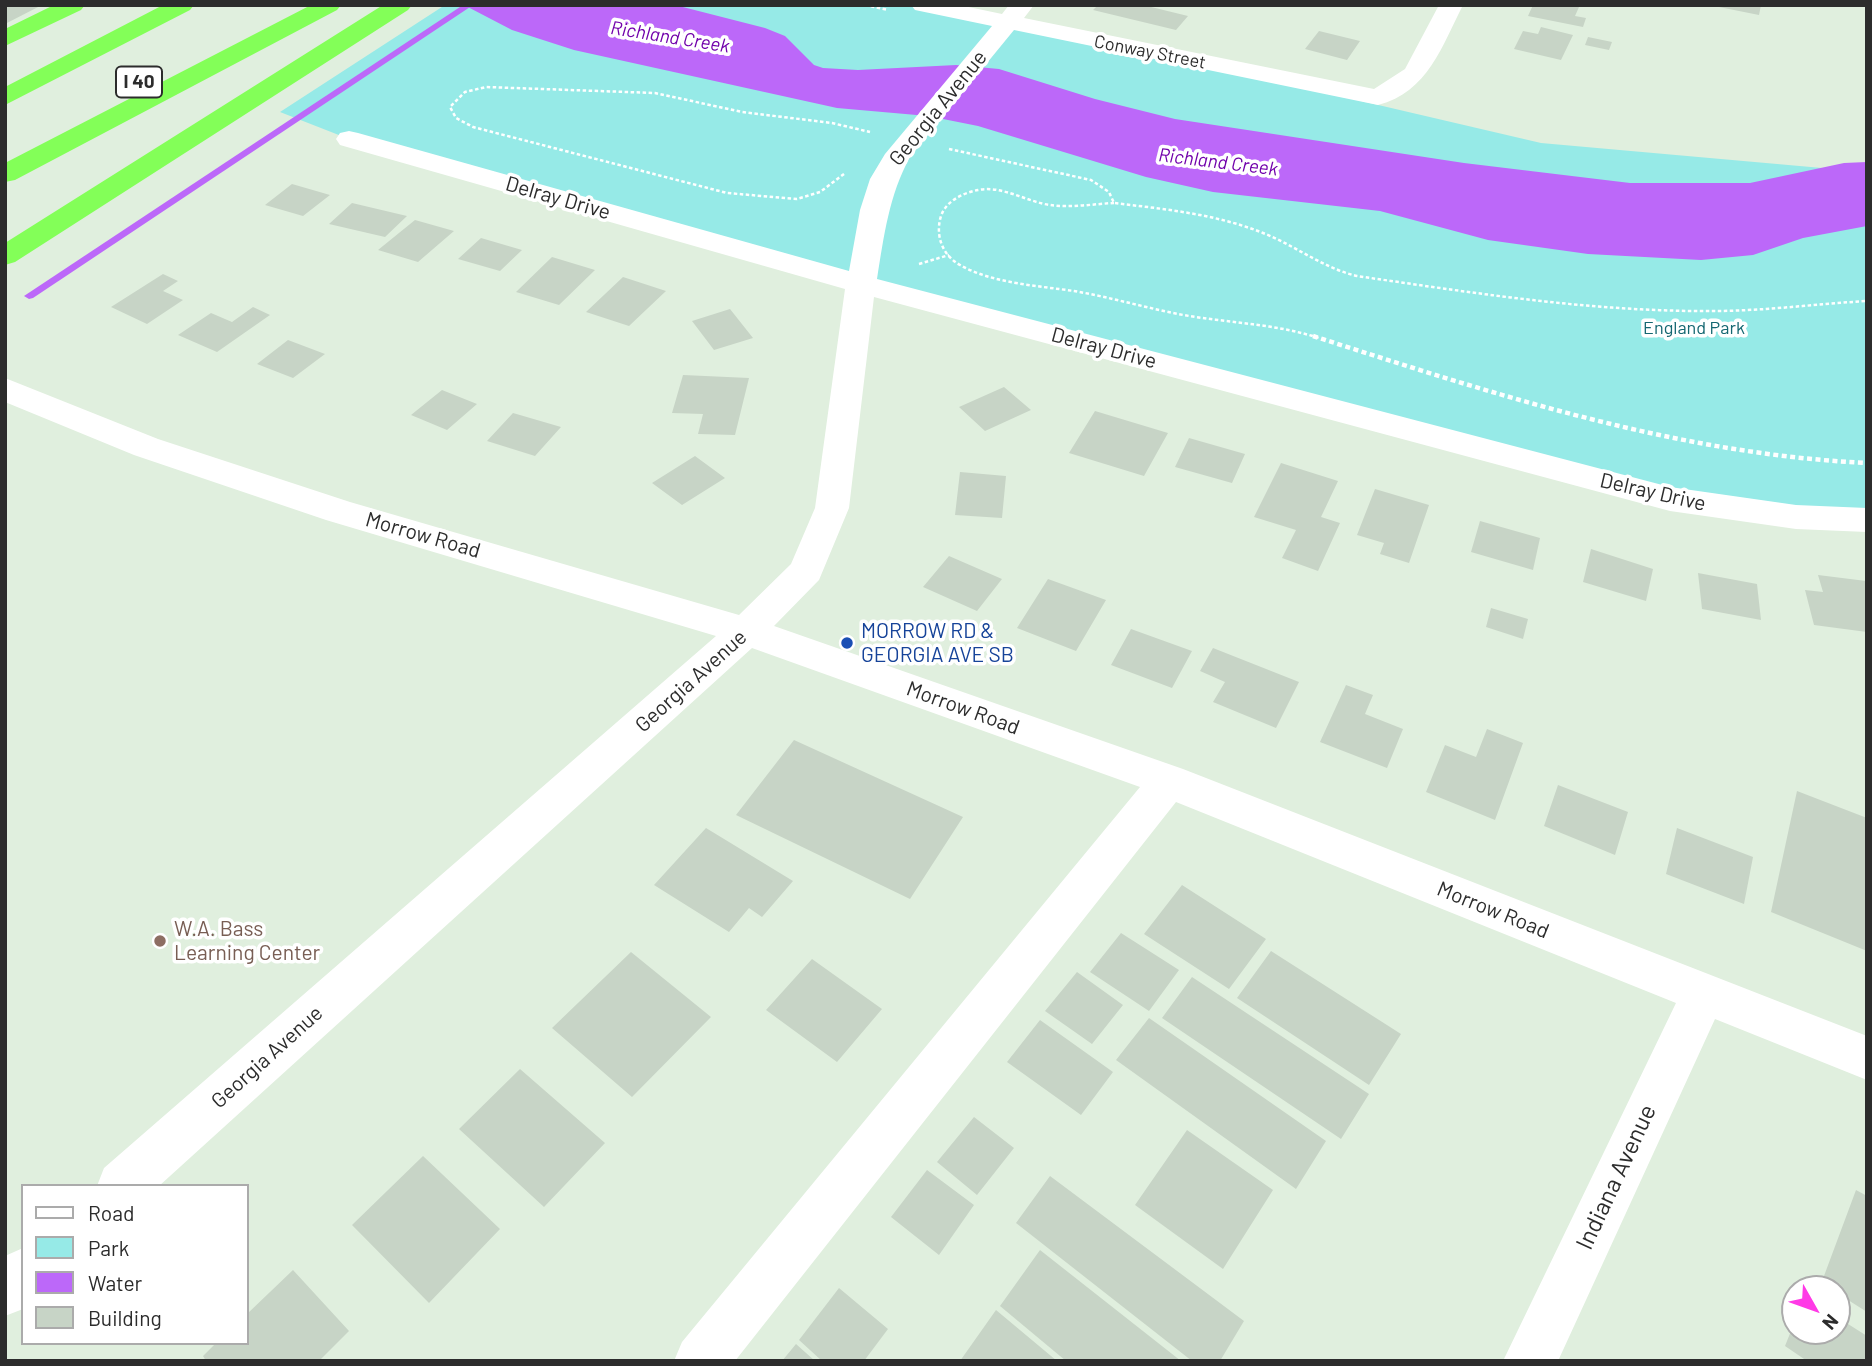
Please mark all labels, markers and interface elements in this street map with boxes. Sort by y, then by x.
water label: Richland Creek [609,16,731,58]
street label: Conway Street [1092,31,1208,73]
street label: Georgia Avenue [884,45,992,171]
road number: I 40 [116,66,162,97]
water label: Richland Creek [1157,143,1279,181]
street label: Delray Drive [503,171,613,225]
park label: England Park [1643,317,1745,339]
street label: Delray Drive [1049,322,1159,374]
street label: Delray Drive [1598,468,1708,516]
street label: Morrow Road [363,507,483,563]
place label: MORROW RD & GEORGIA AVE SB [861,618,1014,668]
street label: Georgia Avenue [630,624,752,738]
marker: MORROW RD & GEORGIA AVE SB [839,635,855,651]
street label: Morrow Road [903,676,1023,740]
street label: Morrow Road [1433,876,1553,944]
place label: W.A. Bass Learning Center [174,916,320,966]
marker: W.A. Bass Learning Center [152,933,168,949]
street label: Georgia Avenue [206,1000,328,1114]
street label: Indiana Avenue [1570,1100,1662,1254]
legend [21,1184,248,1345]
text: Road [88,1200,134,1225]
text: Park [88,1235,129,1260]
text: Water [88,1270,142,1295]
north arrow [1781,1275,1851,1345]
text: Building [88,1305,162,1330]
text: N [1818,1310,1844,1335]

